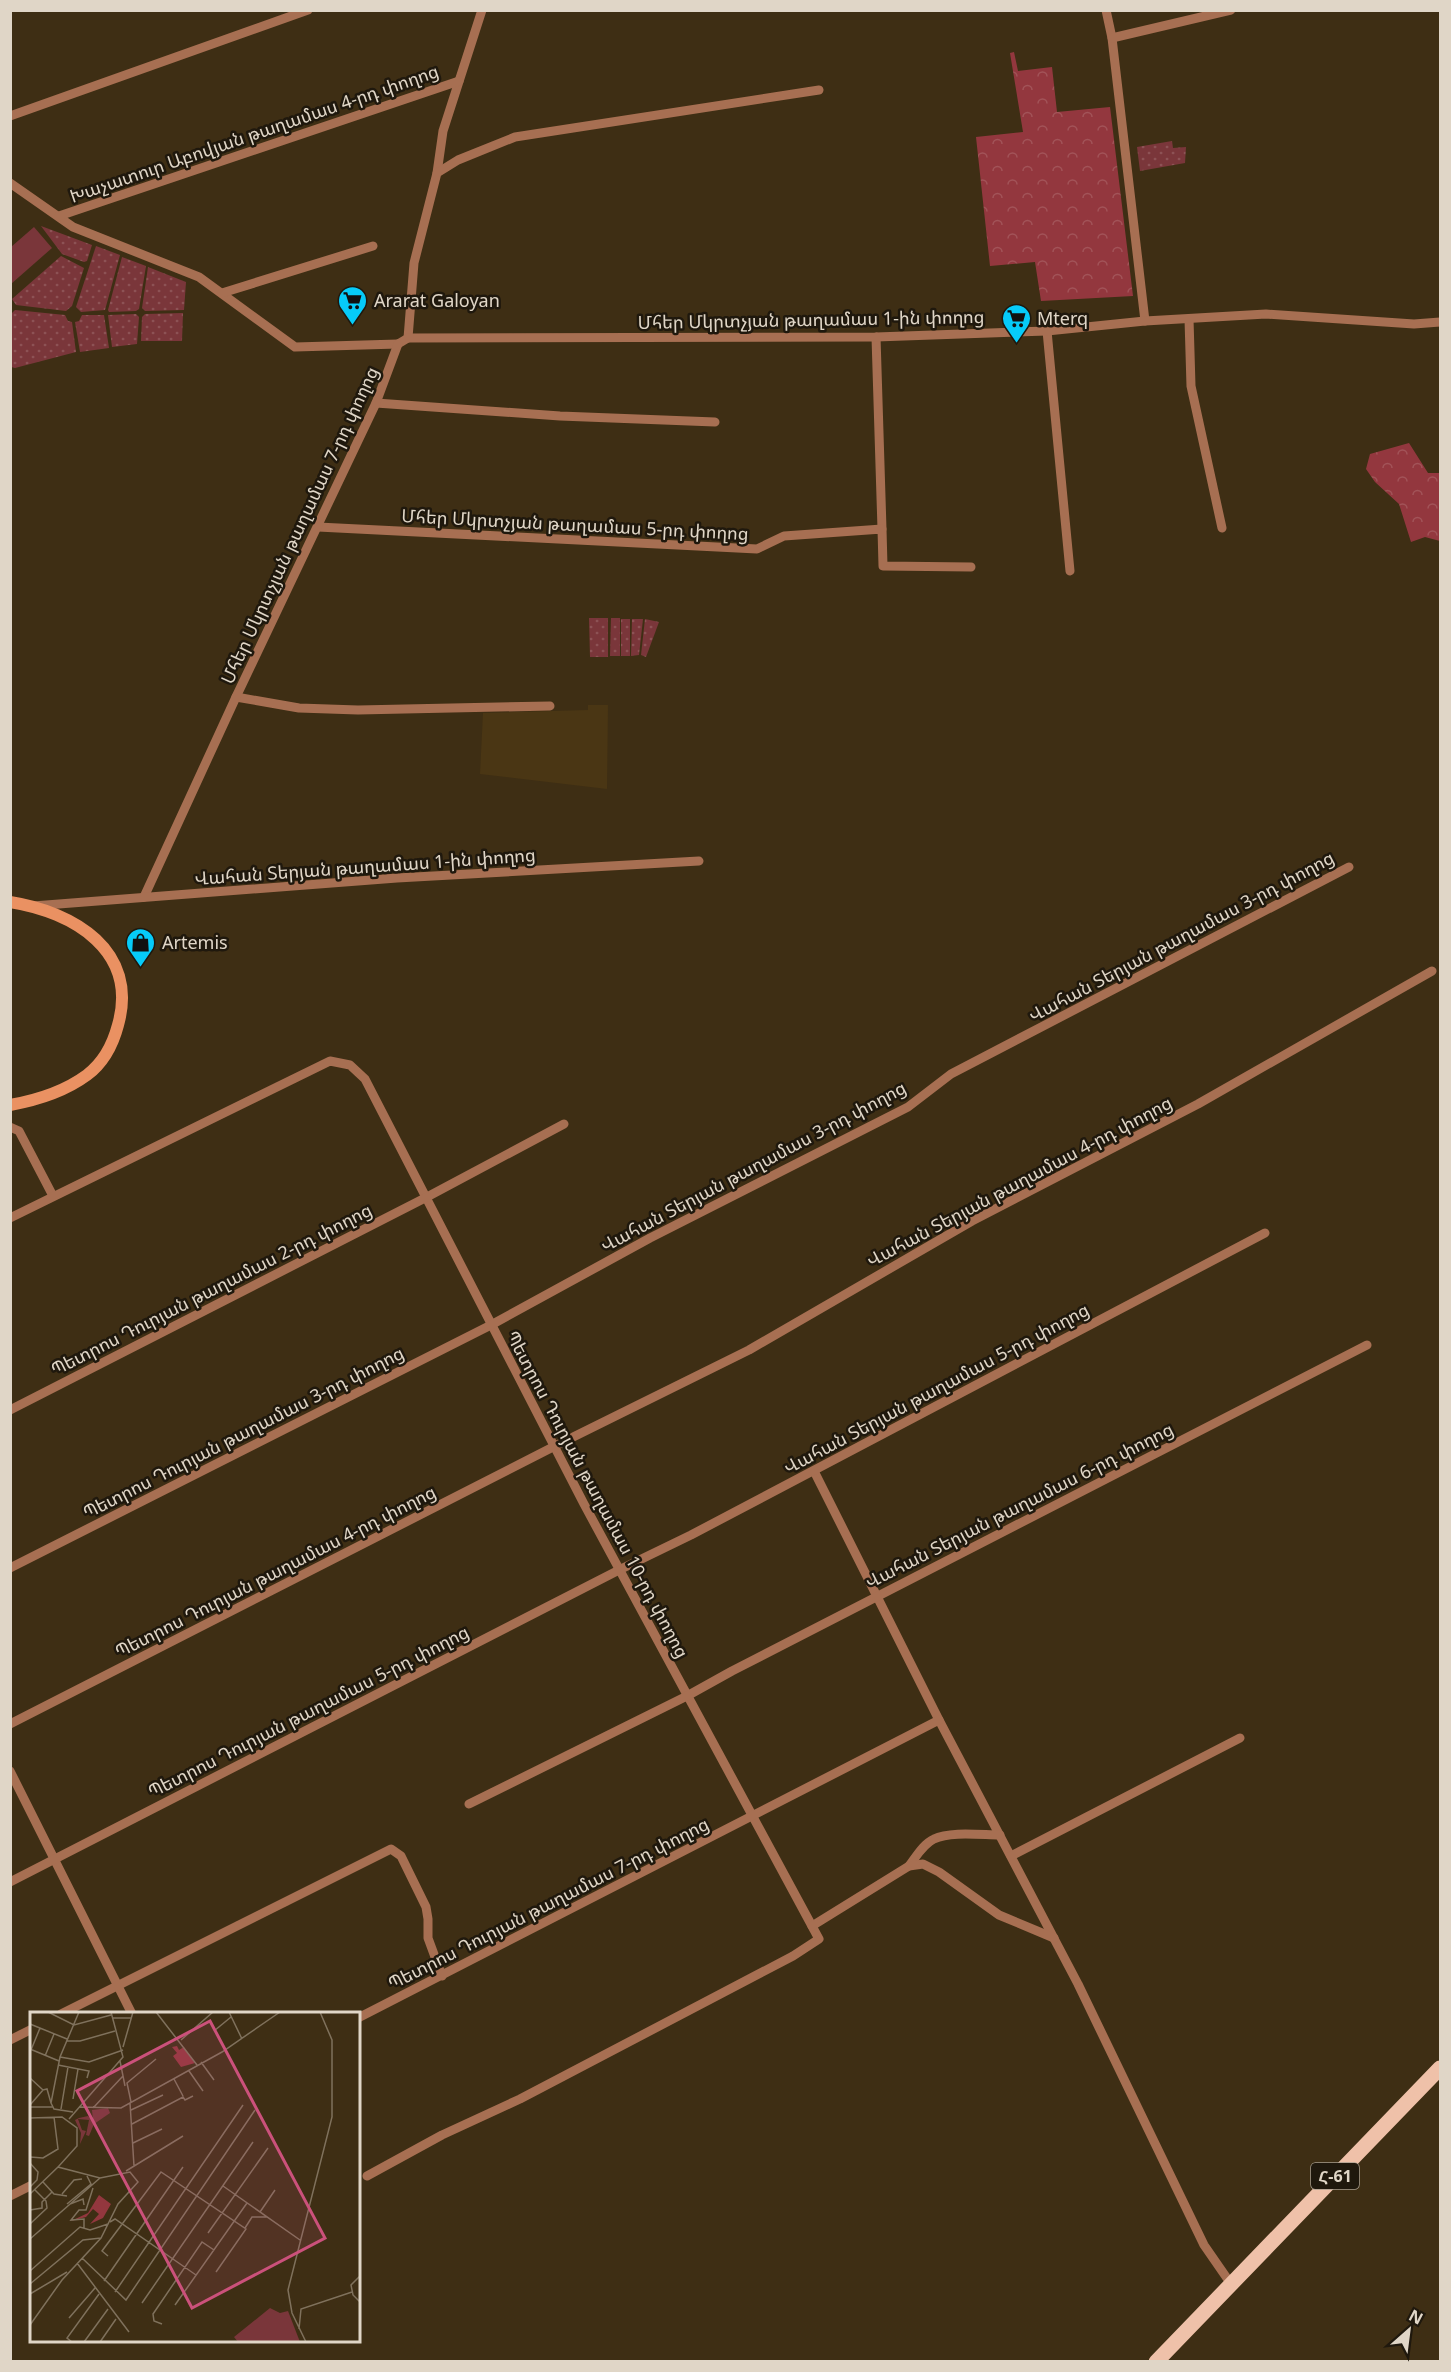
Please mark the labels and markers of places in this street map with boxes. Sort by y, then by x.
supermarket icon: Ararat Galoyan [337,284,369,326]
place label: Ararat Galoyan [374,288,500,312]
supermarket icon: Mterq [1000,302,1032,344]
place label: Mterq [1037,306,1088,330]
shop icon: Artemis [125,926,157,968]
place label: Artemis [162,930,228,954]

